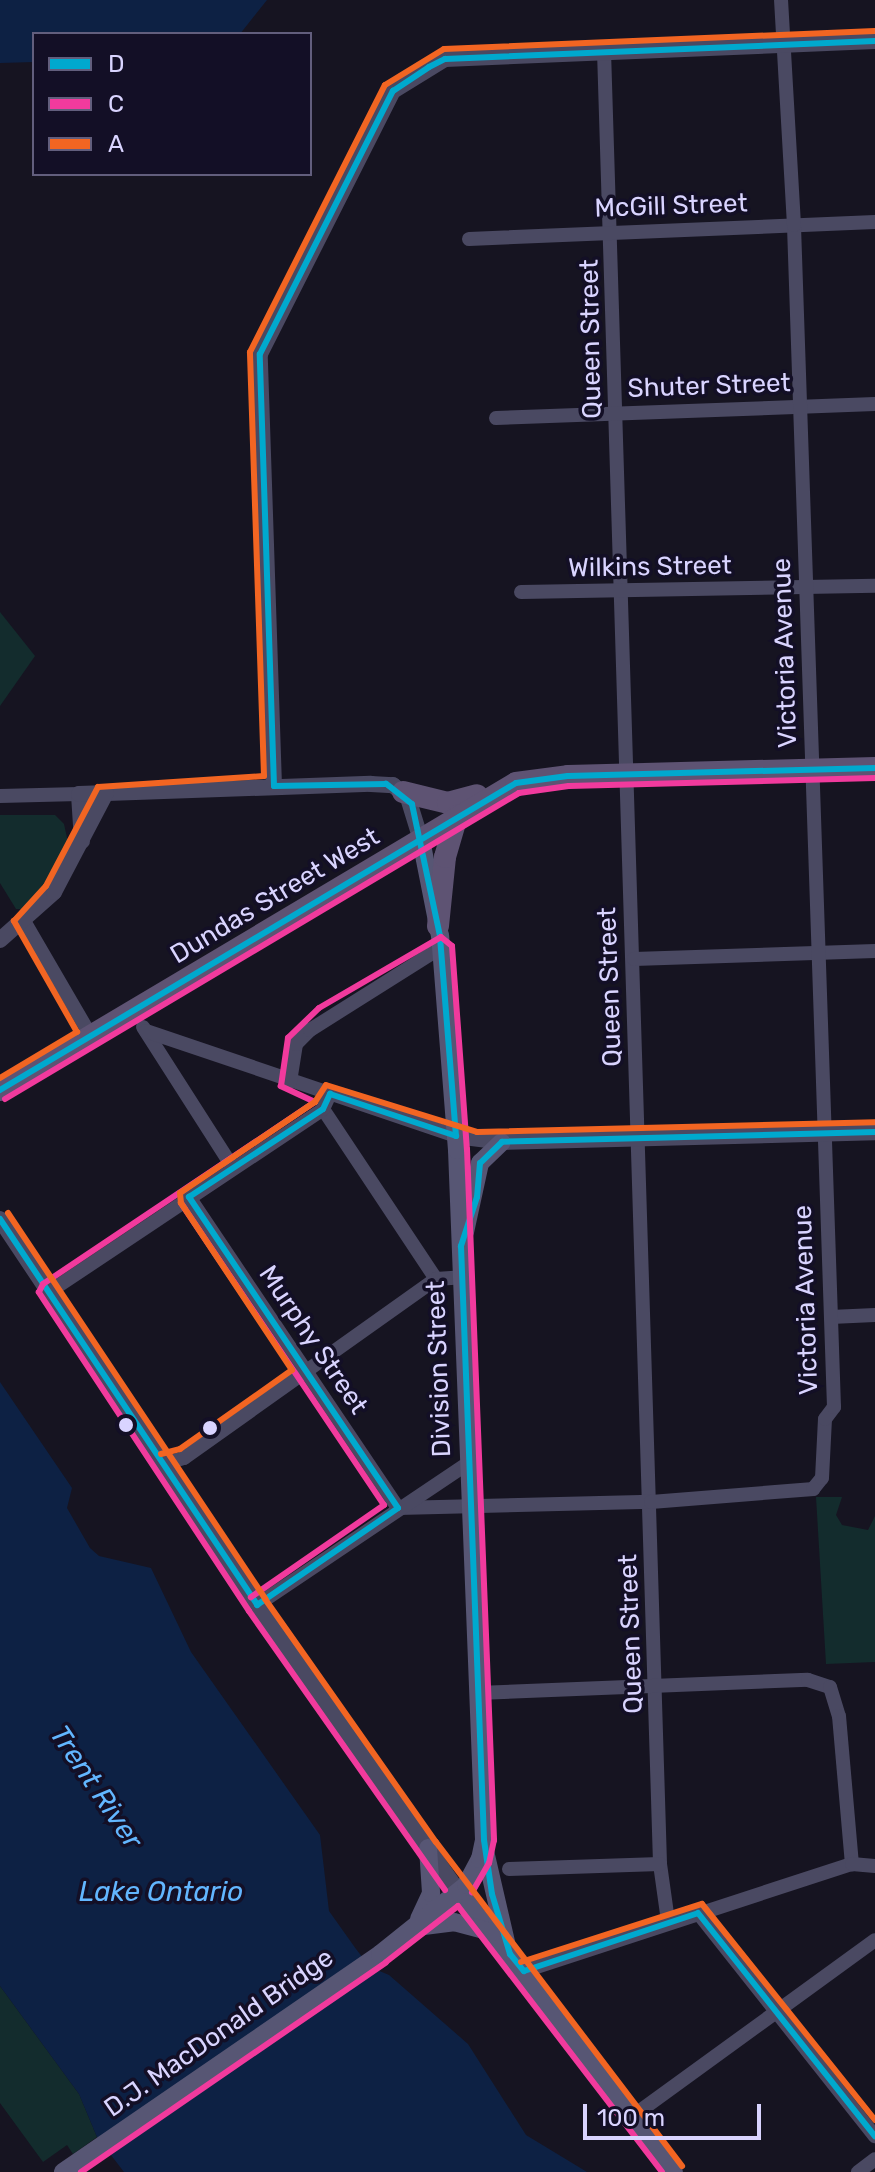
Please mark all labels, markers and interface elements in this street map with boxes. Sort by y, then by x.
legend [32,32,312,176]
text: D [108,50,125,78]
text: C [108,90,124,118]
text: A [108,130,124,158]
street label: McGill Street [594,188,748,224]
street label: Queen Street [574,259,608,419]
street label: Shuter Street [627,368,791,404]
street label: Wilkins Street [568,550,732,584]
street label: Victoria Avenue [766,557,804,749]
street label: Dundas Street West [165,821,385,971]
street label: Queen Street [592,907,628,1067]
street label: Victoria Avenue [787,1204,825,1396]
street label: Murphy Street [252,1260,374,1420]
street label: Division Street [420,1280,458,1458]
unlabelled marker [118,1417,134,1433]
unlabelled marker [202,1420,218,1436]
street label: Queen Street [613,1554,649,1714]
water label: Trent River [43,1719,149,1855]
water label: Lake Ontario [79,1875,243,1909]
street label: D.J. MacDonald Bridge [98,1942,340,2124]
scale bar [587,2088,765,2138]
text: 100 m [597,2104,665,2132]

